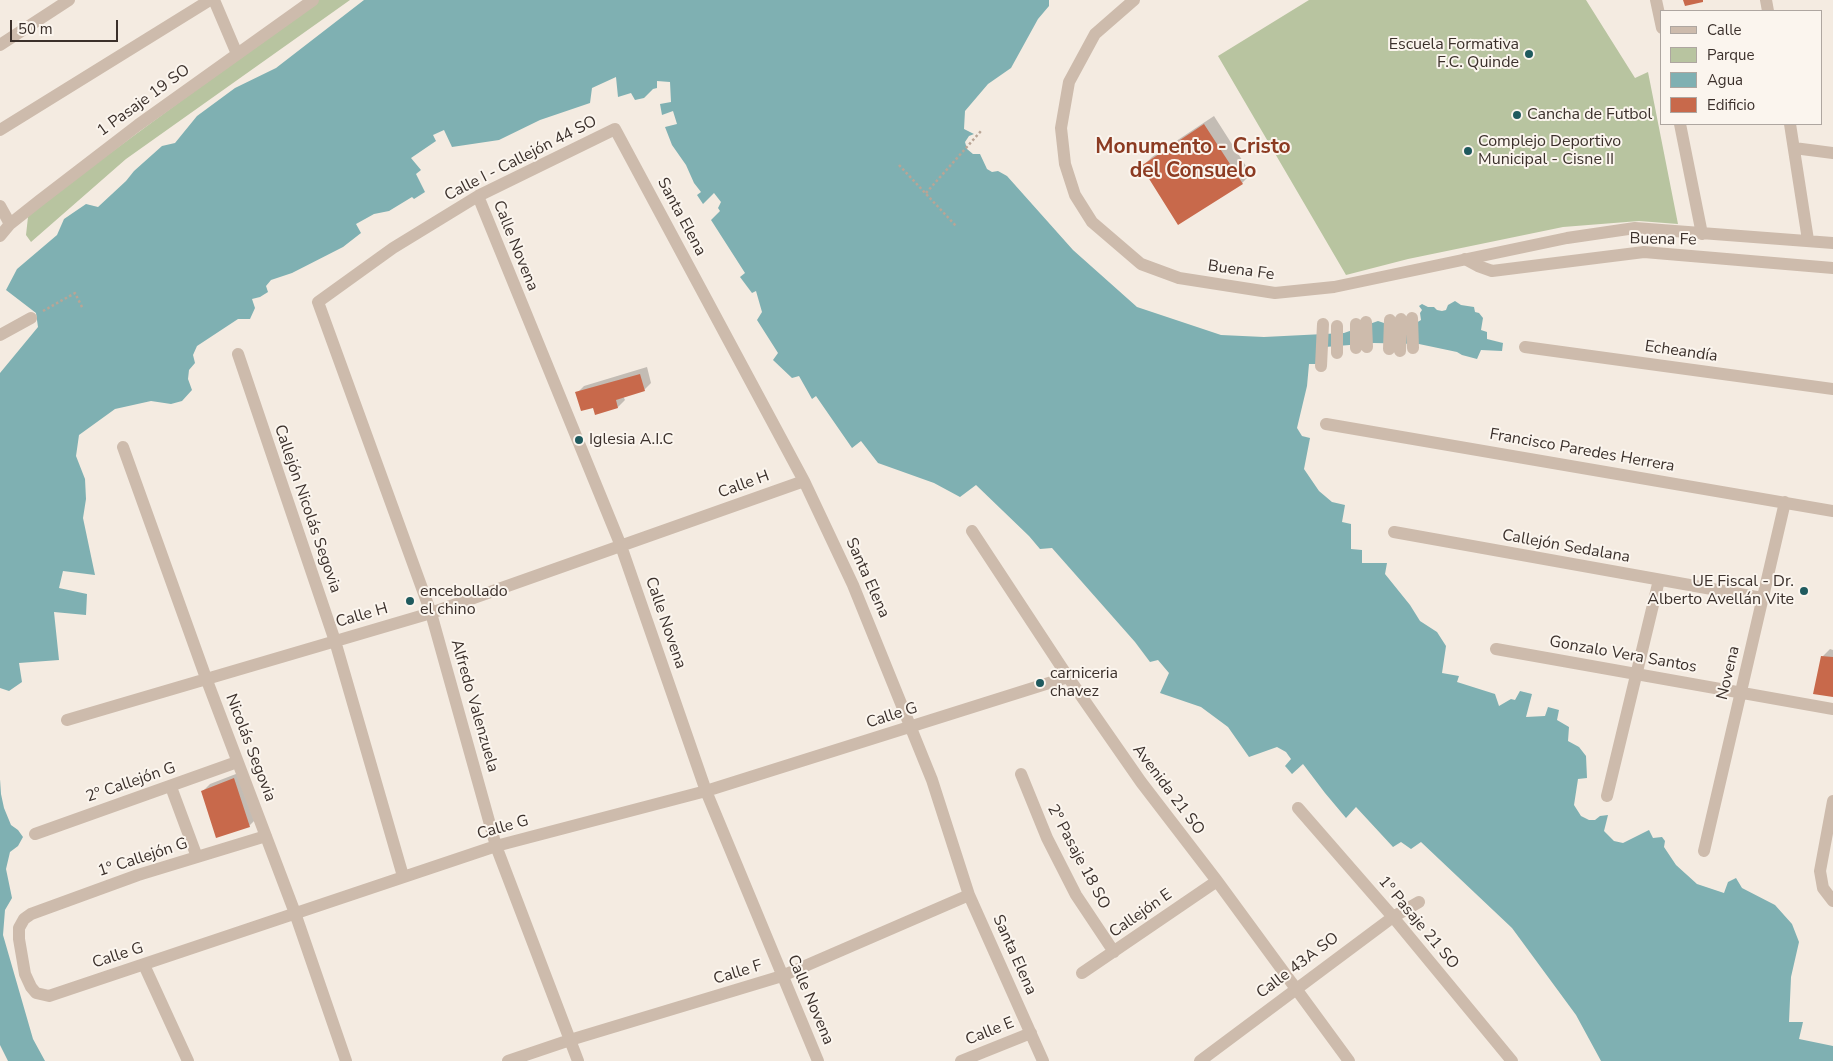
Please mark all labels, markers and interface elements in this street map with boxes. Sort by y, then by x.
scale bar [12,10,120,42]
legend [1660,10,1823,125]
text: 50 m [18,19,53,39]
text: Calle [1707,20,1742,40]
place label: Escuela Formativa F.C. Quinde [1389,35,1519,73]
text: Parque [1707,45,1755,65]
marker: Escuela Formativa F.C. Quinde [1523,48,1535,60]
street label: 1 Pasaje 19 SO [94,61,194,141]
text: Agua [1707,70,1743,90]
text: Edificio [1707,95,1755,115]
place label: Cancha de Futbol [1527,105,1652,125]
marker: Cancha de Futbol [1511,109,1523,121]
street label: Calle I - Callejón 44 SO [442,112,600,206]
place label: Complejo Deportivo Municipal - Cisne II [1478,132,1621,170]
district label: Monumento - Cristo del Consuelo [1095,135,1291,185]
marker: Complejo Deportivo Municipal - Cisne II [1462,145,1474,157]
street label: Santa Elena [652,175,710,259]
street label: Calle Novena [488,198,542,294]
street label: Buena Fe [1629,230,1697,250]
street label: Buena Fe [1207,257,1275,285]
street label: Echeandía [1643,337,1719,367]
street label: Callejón Nicolás Segovia [269,422,345,596]
street label: Francisco Paredes Herrera [1488,425,1676,477]
place label: Iglesia A.I.C [589,430,673,450]
marker: Iglesia A.I.C [573,434,585,446]
street label: Calle H [716,467,772,503]
street label: Callejón Sedalana [1500,526,1632,568]
street label: Santa Elena [841,535,893,621]
place label: UE Fiscal - Dr. Alberto Avellán Vite [1647,572,1794,610]
street label: Calle Novena [640,575,690,671]
place label: encebollado el chino [420,582,508,620]
marker: UE Fiscal - Dr. Alberto Avellán Vite [1798,585,1810,597]
marker: encebollado el chino [404,595,416,607]
street label: Calle H [334,599,390,633]
street label: Gonzalo Vera Santos [1548,633,1698,677]
street label: Alfredo Valenzuela [446,637,502,775]
street label: Novena [1713,644,1745,702]
place label: carniceria chavez [1050,664,1118,702]
marker: carniceria chavez [1034,677,1046,689]
street label: Nicolás Segovia [221,692,279,804]
street label: Calle G [864,699,920,733]
street label: Avenida 21 SO [1128,741,1208,839]
street label: 2º Callejón G [84,759,178,807]
street label: 2° Pasaje 18 SO [1042,801,1114,913]
street label: Calle G [475,812,531,844]
street label: 1º Callejón G [96,834,190,882]
street label: 1º Pasaje 21 SO [1374,873,1462,973]
street label: Callejón E [1106,885,1176,943]
street label: Santa Elena [988,912,1040,998]
street label: Calle 43A SO [1253,929,1343,1003]
street label: Calle G [90,939,146,973]
street label: Calle Novena [782,952,838,1048]
street label: Calle F [711,957,765,989]
street label: Calle E [963,1014,1017,1050]

